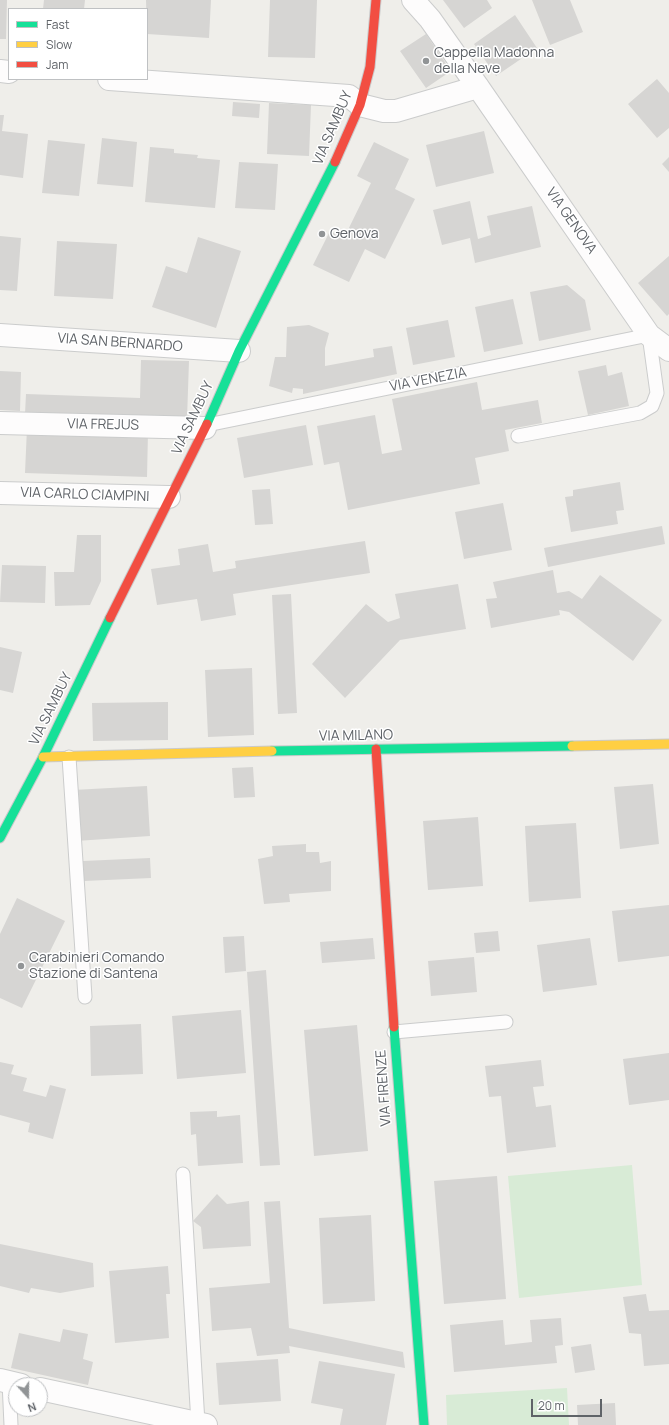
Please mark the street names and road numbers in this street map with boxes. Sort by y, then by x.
street label: VIA SAMBUY [310,88,356,168]
street label: VIA GENOVA [542,185,600,257]
street label: VIA SAN BERNARDO [57,330,183,356]
street label: VIA VENEZIA [388,364,468,396]
street label: VIA SAMBUY [169,379,217,457]
street label: VIA FREJUS [67,416,139,434]
street label: VIA CARLO CIAMPINI [20,484,150,506]
street label: VIA SAMBUY [26,670,76,748]
street label: VIA MILANO [319,727,393,745]
street label: VIA FIRENZE [373,1049,395,1127]

